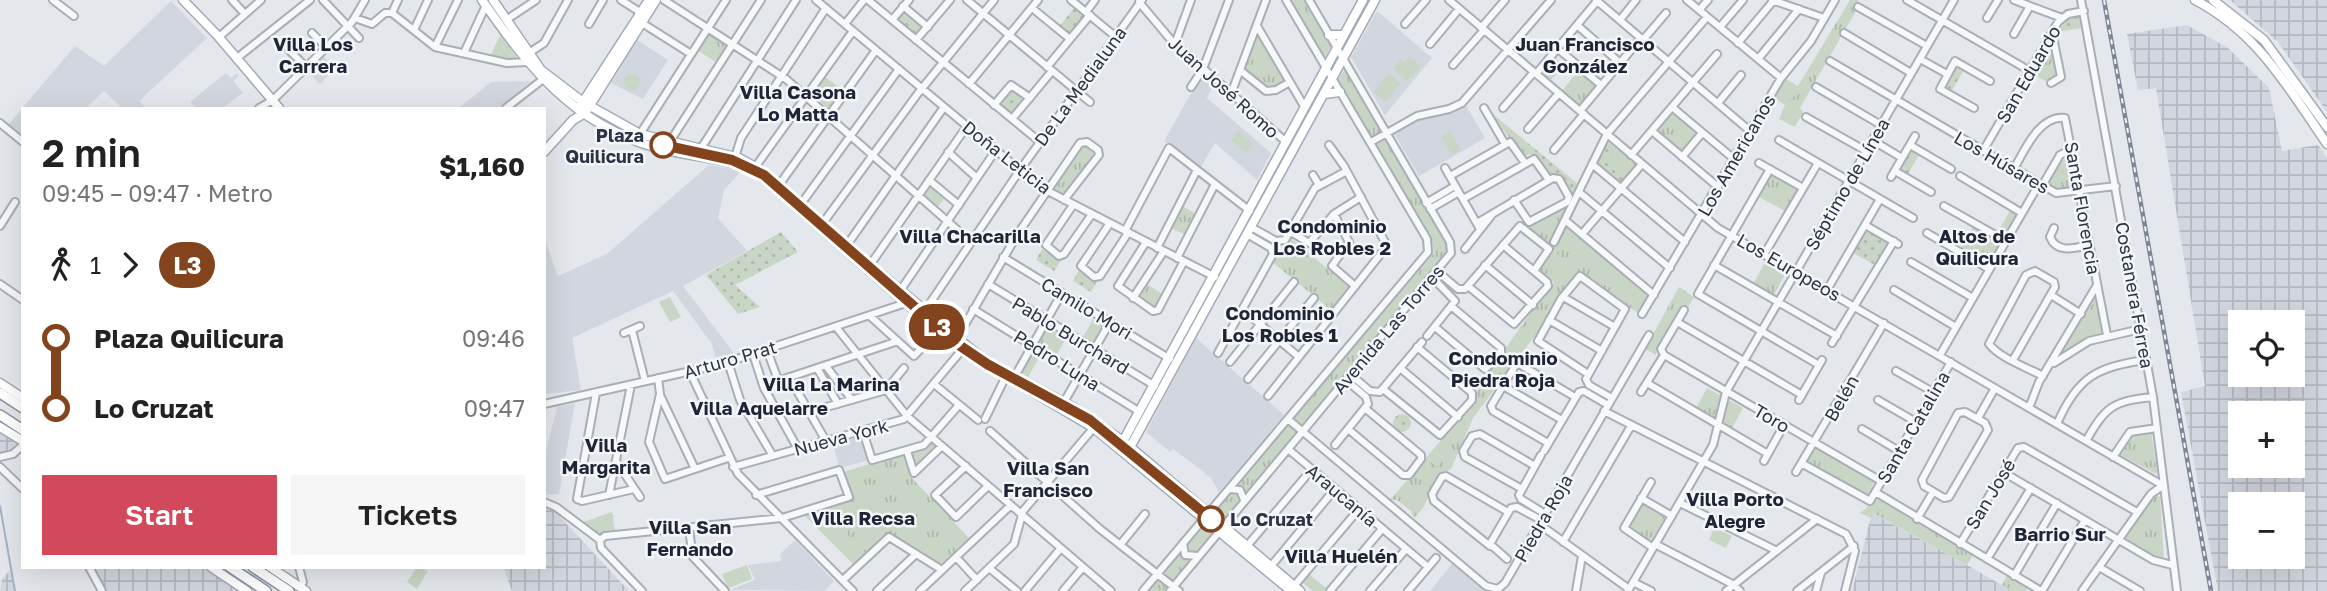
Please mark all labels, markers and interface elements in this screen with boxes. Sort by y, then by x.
street label: San Eduardo [1991,21,2065,127]
street label: De La Medialuna [1029,22,1131,150]
street label: Juan José Romo [1164,31,1284,143]
district label: Villa Los Carrera [273,32,353,77]
district label: Juan Francisco González [1515,32,1655,77]
district label: Villa Casona Lo Matta [740,80,856,125]
street label: Los Americanos [1692,90,1780,220]
street label: Séptimo de Línea [1800,114,1894,254]
street label: Doña Leticia [958,116,1056,198]
place label: Plaza Quilicura [565,124,644,167]
street label: Los Húsares [1951,126,2053,198]
text: 2 min [42,130,141,175]
marker: Plaza Quilicura [650,132,676,158]
street label: Santa Florencia [2060,140,2106,276]
text: $1,160 [439,151,525,182]
text: 09:45 – 09:47 · Metro [42,179,273,207]
district label: Condominio Los Robles 2 [1273,214,1391,259]
street label: Costanera Férrea [2111,220,2159,370]
district label: Villa Chacarilla [899,224,1041,247]
district label: Altos de Quilicura [1935,224,2019,269]
street label: Los Europeos [1733,228,1845,306]
icon: walk [42,246,80,284]
icon: forward [111,246,149,284]
text: L3 [173,250,201,279]
text: 1 [90,251,101,279]
street label: Avenida Las Torres [1328,260,1448,398]
street label: Camilo Mori [1038,272,1136,344]
street label: Pablo Burchard [1009,291,1133,379]
district label: Condominio Los Robles 1 [1222,301,1338,346]
line badge: L3 [906,304,968,350]
map controls [2228,310,2305,569]
button: locate [2228,310,2305,387]
text: L3 [923,312,951,341]
text: Plaza Quilicura [94,323,284,354]
text: 09:46 [462,324,525,352]
street label: Pedro Luna [1010,325,1104,395]
street label: Arturo Prat [681,335,779,383]
district label: Condominio Piedra Roja [1448,346,1558,391]
street label: Santa Catalina [1872,367,1954,487]
street label: Belén [1819,371,1863,425]
district label: Villa La Marina [762,372,900,395]
text: Lo Cruzat [94,393,214,424]
text: 09:47 [464,394,525,422]
district label: Villa Aquelarre [690,396,828,419]
street label: Toro [1750,399,1794,437]
button: + [2228,401,2305,478]
street label: Nueva York [791,414,891,460]
district label: Villa Margarita [562,433,651,478]
street label: San José [1960,455,2020,533]
district label: Villa San Francisco [1003,456,1093,501]
street label: Araucanía [1302,459,1382,531]
street label: Piedra Roja [1509,470,1577,566]
button: Start [42,475,277,555]
button: Tickets [291,475,525,555]
district label: Villa Porto Alegre [1686,487,1784,532]
button: − [2228,492,2305,569]
district label: Villa Recsa [811,506,915,529]
marker: Lo Cruzat [1198,506,1224,532]
place label: Lo Cruzat [1230,508,1313,530]
district label: Villa San Fernando [647,515,733,560]
district label: Barrio Sur [2014,522,2107,545]
district label: Villa Huelén [1284,544,1398,567]

